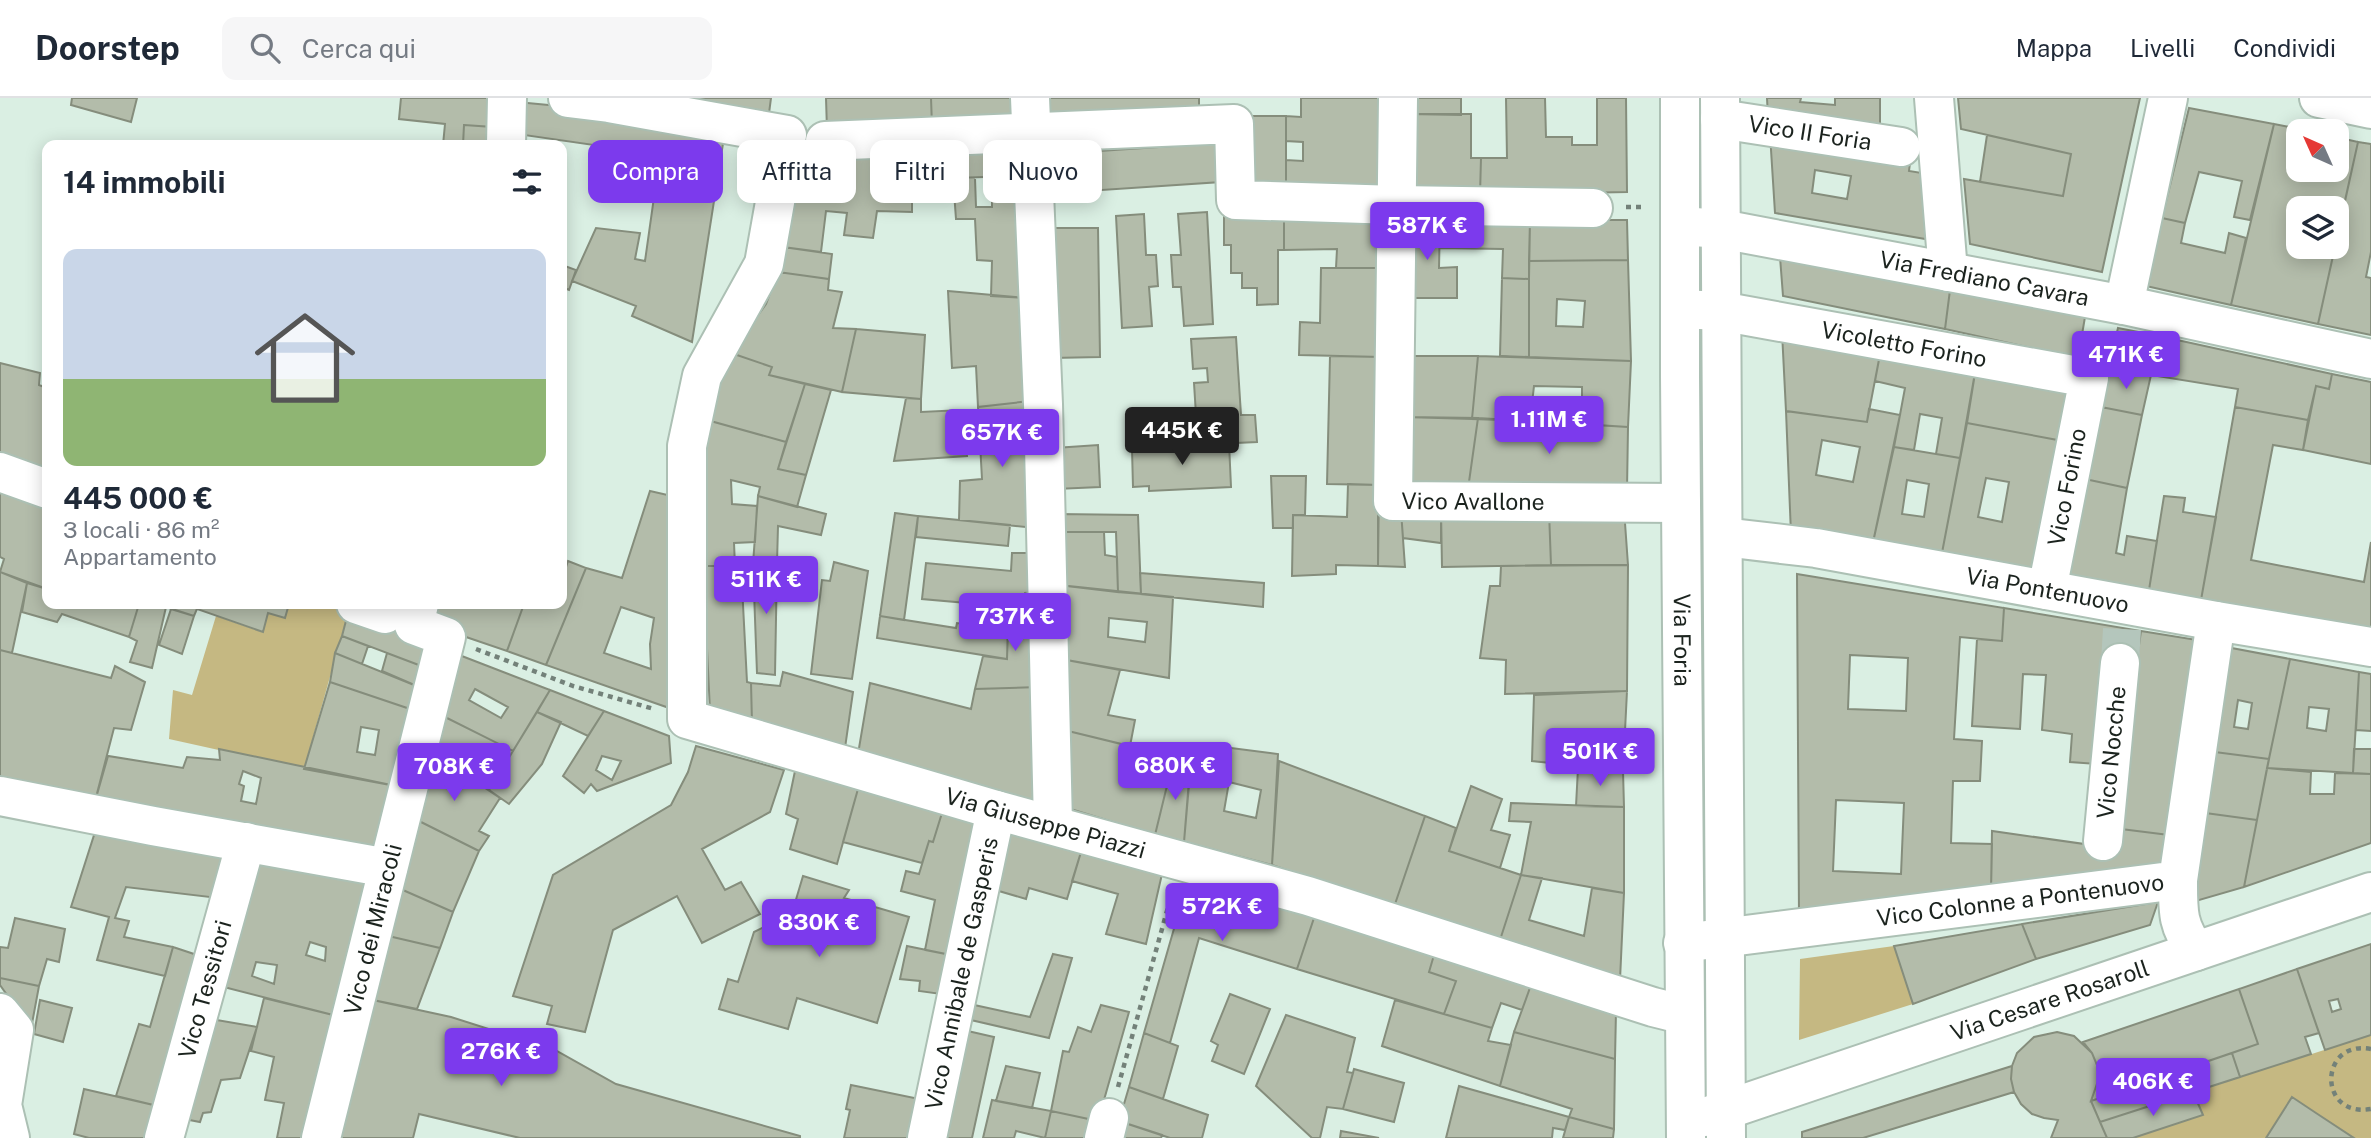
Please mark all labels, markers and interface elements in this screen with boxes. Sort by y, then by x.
search box [222,17,712,80]
text: Doorstep [35,29,180,67]
icon: search [246,29,284,67]
text: Cerca qui [302,33,416,64]
text: Mappa [2016,34,2092,62]
text: Livelli [2130,34,2195,62]
text: Condividi [2233,34,2336,62]
street label: Vico II Foria [1746,110,1874,155]
north arrow [2286,119,2348,182]
map controls [2286,119,2349,259]
chip: Compra [588,140,723,203]
chip: Affitta [737,140,856,203]
chip: Filtri [870,140,969,203]
chip: Nuovo [983,140,1102,203]
icon: filters [508,163,546,201]
text: 14 immobili [63,164,225,200]
button: layers [2286,196,2349,259]
pin: 587K € [1370,202,1484,262]
text: 587K € [1386,211,1468,238]
street label: Via Frediano Cavara [1877,245,2091,311]
icon: home [242,295,368,421]
street label: Vicoletto Forino [1819,316,1989,372]
pin: 471K € [2069,331,2183,391]
text: 471K € [2088,340,2164,367]
pin: 1.11M € [1484,396,1614,456]
text: 1.11M € [1510,405,1588,432]
pin: 445K € [1125,408,1239,467]
pin: 657K € [945,410,1059,469]
text: 445K € [1141,416,1223,443]
text: 657K € [961,418,1043,445]
street label: Vico Forino [2042,426,2091,548]
text: 445 000 € [63,480,213,516]
street label: Vico Avallone [1401,487,1545,515]
text: 3 locali · 86 m² [63,516,219,543]
text: Appartamento [63,543,217,570]
pin: 511K € [709,556,823,616]
street label: Via Pontenuovo [1964,562,2131,618]
text: 511K € [730,565,802,592]
street label: Via Foria [1669,593,1696,687]
pin: 737K € [958,594,1072,653]
text: 737K € [975,602,1055,629]
street label: Vico Nocche [2091,685,2131,820]
pin: 501K € [1543,728,1657,788]
text: 501K € [1562,737,1638,764]
pin: 680K € [1118,742,1232,802]
pin: 708K € [397,744,511,803]
text: 680K € [1134,751,1216,778]
text: 708K € [413,752,495,779]
street label: Via Giuseppe Piazzi [942,782,1149,864]
street label: Vico Annibale de Gasperis [919,835,1003,1112]
street label: Vico dei Miracoli [338,841,407,1018]
street label: Vico Colonne a Pontenuovo [1875,868,2165,931]
pin: 572K € [1165,884,1279,943]
text: 572K € [1181,892,1263,919]
pin: 830K € [762,900,876,959]
text: 830K € [778,908,860,935]
street label: Vico Tessitori [173,917,237,1062]
street label: Via Cesare Rosaroll [1947,954,2153,1046]
pin: 276K € [444,1028,558,1088]
text: 276K € [461,1037,541,1064]
pin: 406K € [2096,1058,2210,1118]
text: 406K € [2112,1067,2194,1094]

